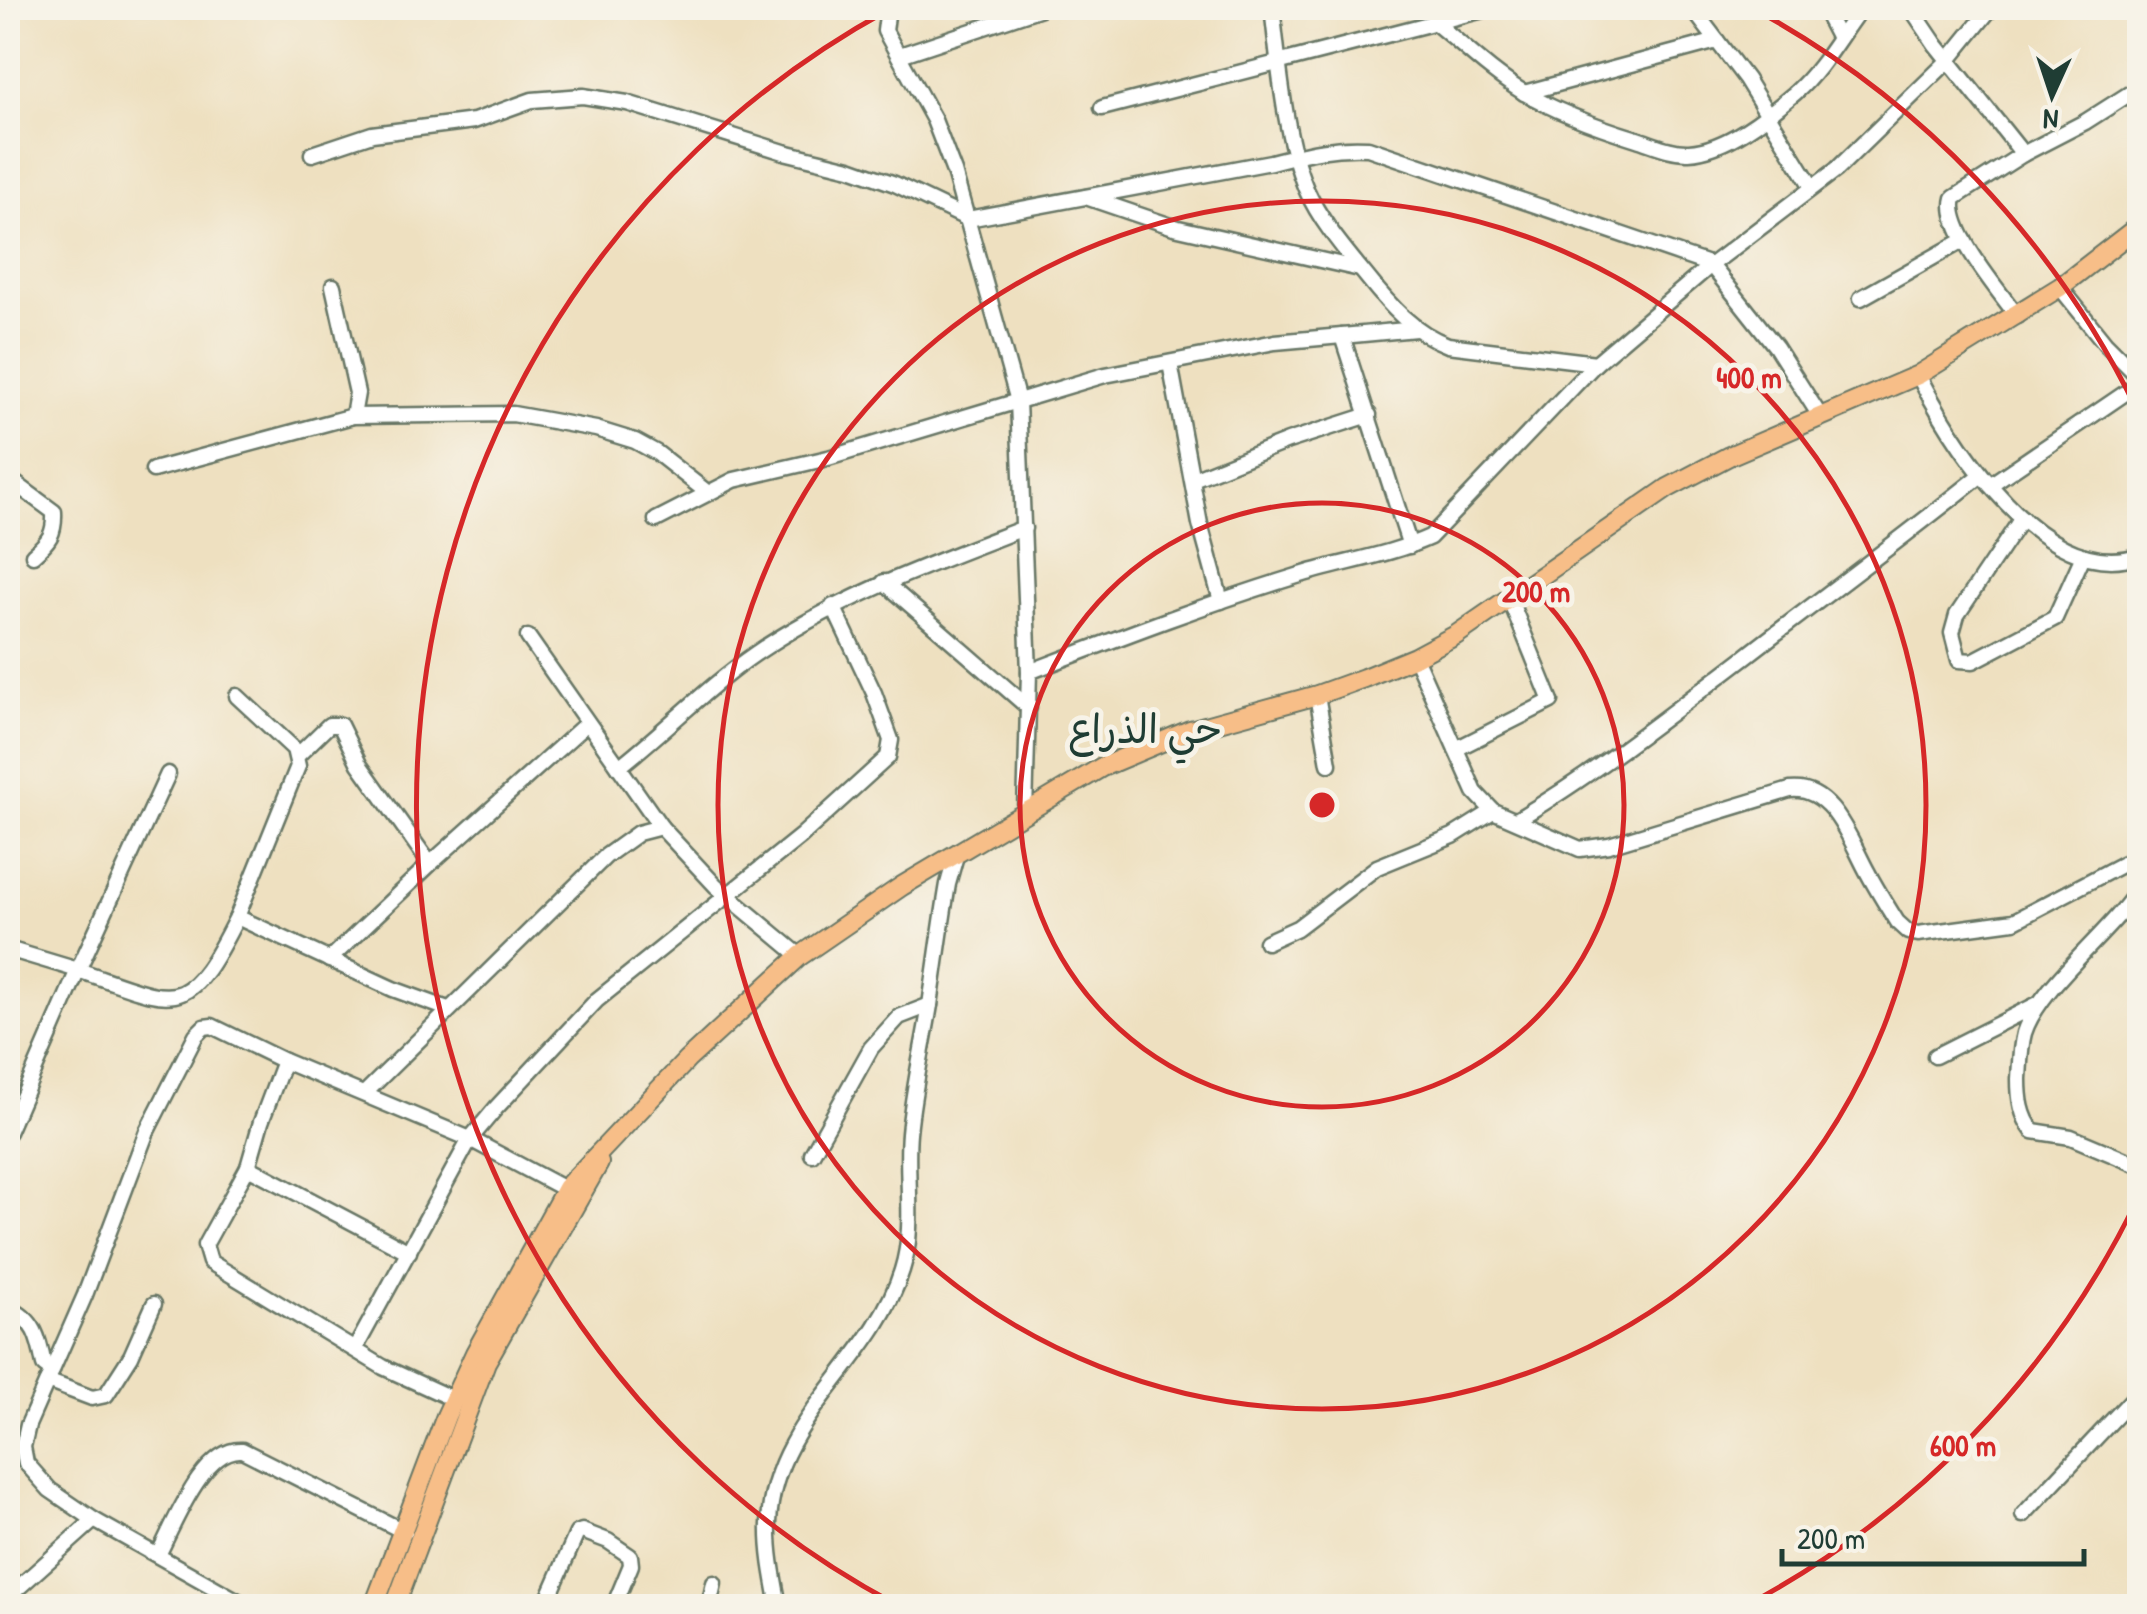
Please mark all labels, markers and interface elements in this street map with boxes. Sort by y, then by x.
north arrow [2002,45,2102,145]
text: N [2042,101,2059,139]
text: 400 m [1716,357,1782,397]
text: 200 m [1502,571,1570,611]
district label: حي الذراع [1068,701,1222,764]
centre of rings [1304,787,1340,823]
text: 600 m [1930,1425,1996,1465]
scale bar [1782,1504,2084,1566]
text: 200 m [1797,1518,1865,1558]

